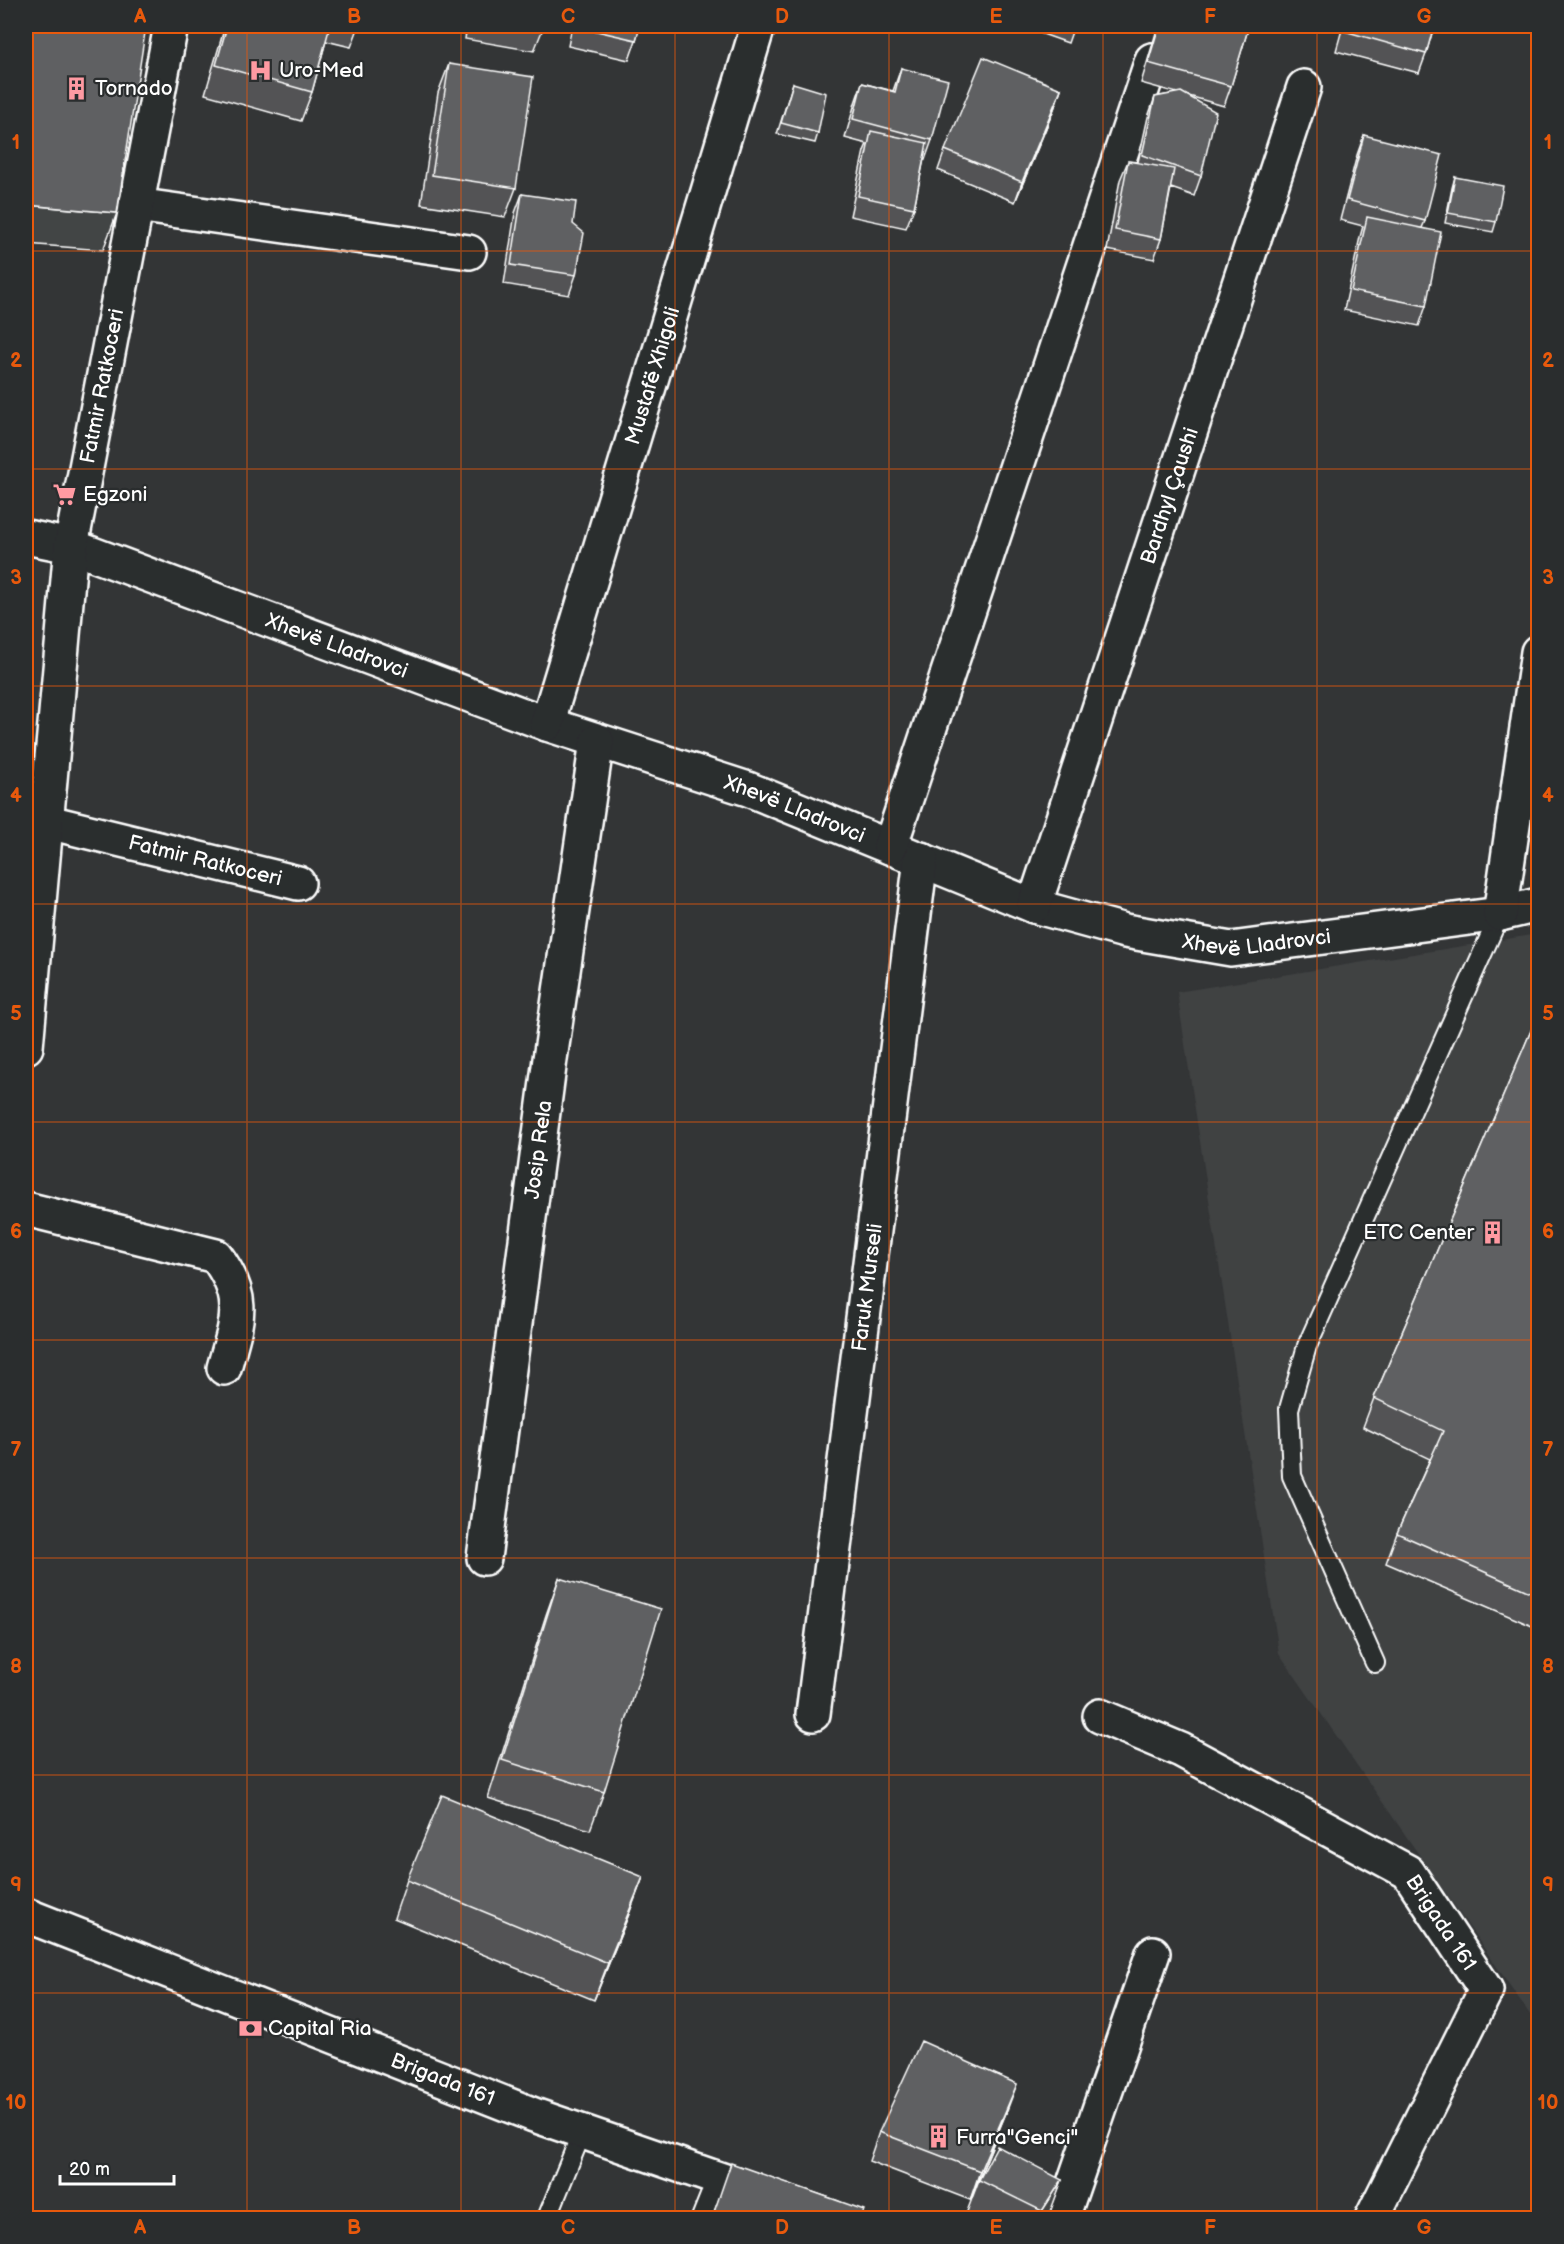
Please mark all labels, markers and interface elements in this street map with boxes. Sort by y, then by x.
text: A [133,5,147,29]
text: B [347,5,361,29]
text: C [561,5,575,29]
text: D [775,5,789,29]
text: E [990,5,1003,29]
text: F [1204,5,1216,29]
text: G [1417,5,1432,29]
hospital icon: Uro-Med [248,57,274,83]
place label: Uro-Med [279,58,364,83]
building icon: Tornado [64,75,90,101]
place label: Tornado [95,76,173,101]
text: 1 [12,131,20,155]
text: 1 [1544,131,1552,155]
street label: Mustafë Xhigoli [620,304,685,448]
street label: Fatmir Ratkoceri [75,307,129,466]
text: 2 [10,349,22,373]
text: 2 [1542,349,1554,373]
street label: Bardhyl Çaushi [1136,424,1204,567]
supermarket icon: Egzoni [52,481,78,507]
place label: Egzoni [83,482,147,507]
text: 3 [10,566,22,590]
text: 3 [1542,566,1554,590]
street label: Xhevë Lladrovci [262,608,411,684]
street label: Xhevë Lladrovci [720,770,869,849]
text: 4 [10,784,22,808]
text: 4 [1542,784,1554,808]
street label: Fatmir Ratkoceri [126,830,284,892]
street label: Xhevë Lladrovci [1180,924,1332,962]
text: 5 [10,1002,22,1026]
text: 5 [1542,1002,1554,1026]
street label: Josip Rela [520,1099,557,1201]
building icon: ETC Center [1479,1219,1505,1245]
text: 6 [10,1220,22,1244]
place label: ETC Center [1363,1220,1474,1245]
text: 6 [1542,1220,1554,1244]
street label: Faruk Murseli [847,1222,888,1353]
text: 7 [10,1438,22,1462]
text: 7 [1542,1438,1554,1462]
text: 8 [10,1655,22,1679]
text: 8 [1542,1655,1554,1679]
street label: Brigada 161 [1400,1870,1482,1975]
text: 9 [10,1873,22,1897]
text: 9 [1542,1873,1554,1897]
bank icon: Capital Ria [237,2015,263,2041]
place label: Capital Ria [268,2016,372,2041]
street label: Brigada 161 [387,2048,498,2111]
text: 10 [6,2091,26,2115]
text: 10 [1538,2091,1558,2115]
building icon: Furra"Genci" [925,2124,951,2150]
place label: Furra"Genci" [956,2125,1078,2150]
scale bar [60,2148,174,2186]
text: 20 m [69,2159,110,2180]
text: A [133,2216,147,2240]
text: B [347,2216,361,2240]
text: C [561,2216,575,2240]
text: D [775,2216,789,2240]
text: E [990,2216,1003,2240]
text: F [1204,2216,1216,2240]
text: G [1417,2216,1432,2240]

